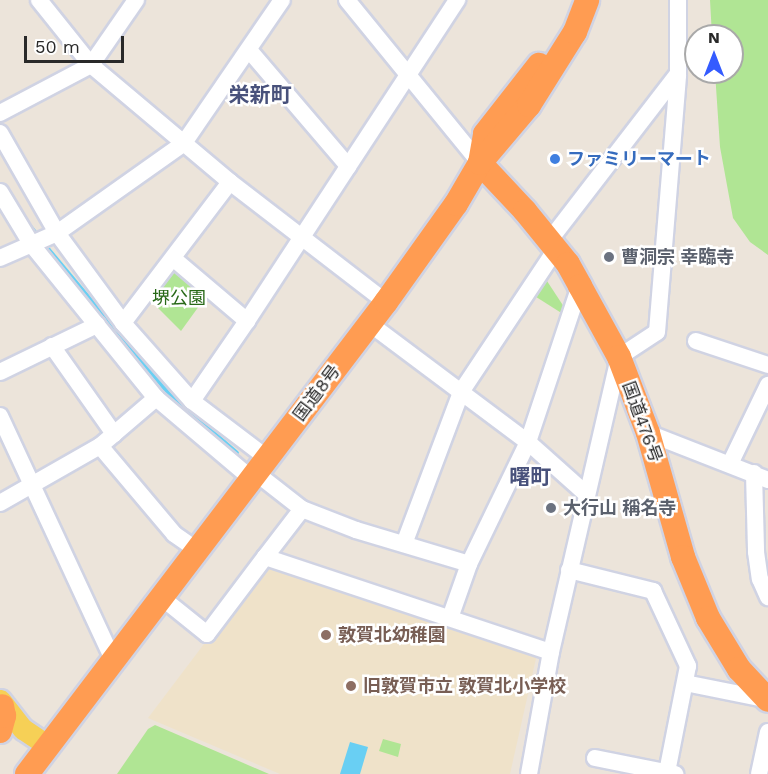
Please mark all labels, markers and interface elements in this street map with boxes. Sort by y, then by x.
scale bar [27,24,128,62]
north arrow [684,24,744,84]
text: N [708,28,720,47]
text: 50 m [35,36,80,57]
district label: 栄新町 [229,82,291,108]
place label: ファミリーマート [567,148,711,170]
marker: ファミリーマート [548,152,562,166]
place label: 曹洞宗 幸臨寺 [621,246,734,268]
marker: 曹洞宗 幸臨寺 [602,250,616,264]
park label: 堺公園 [152,287,206,309]
street label: 国道8号 [289,361,345,425]
street label: 国道476号 [617,378,667,466]
district label: 曙町 [509,464,551,490]
place label: 大行山 稱名寺 [563,497,676,519]
marker: 大行山 稱名寺 [544,501,558,515]
place label: 敦賀北幼稚園 [338,624,446,646]
marker: 敦賀北幼稚園 [319,628,333,642]
place label: 旧敦賀市立 敦賀北小学校 [363,675,566,697]
marker: 旧敦賀市立 敦賀北小学校 [344,679,358,693]

